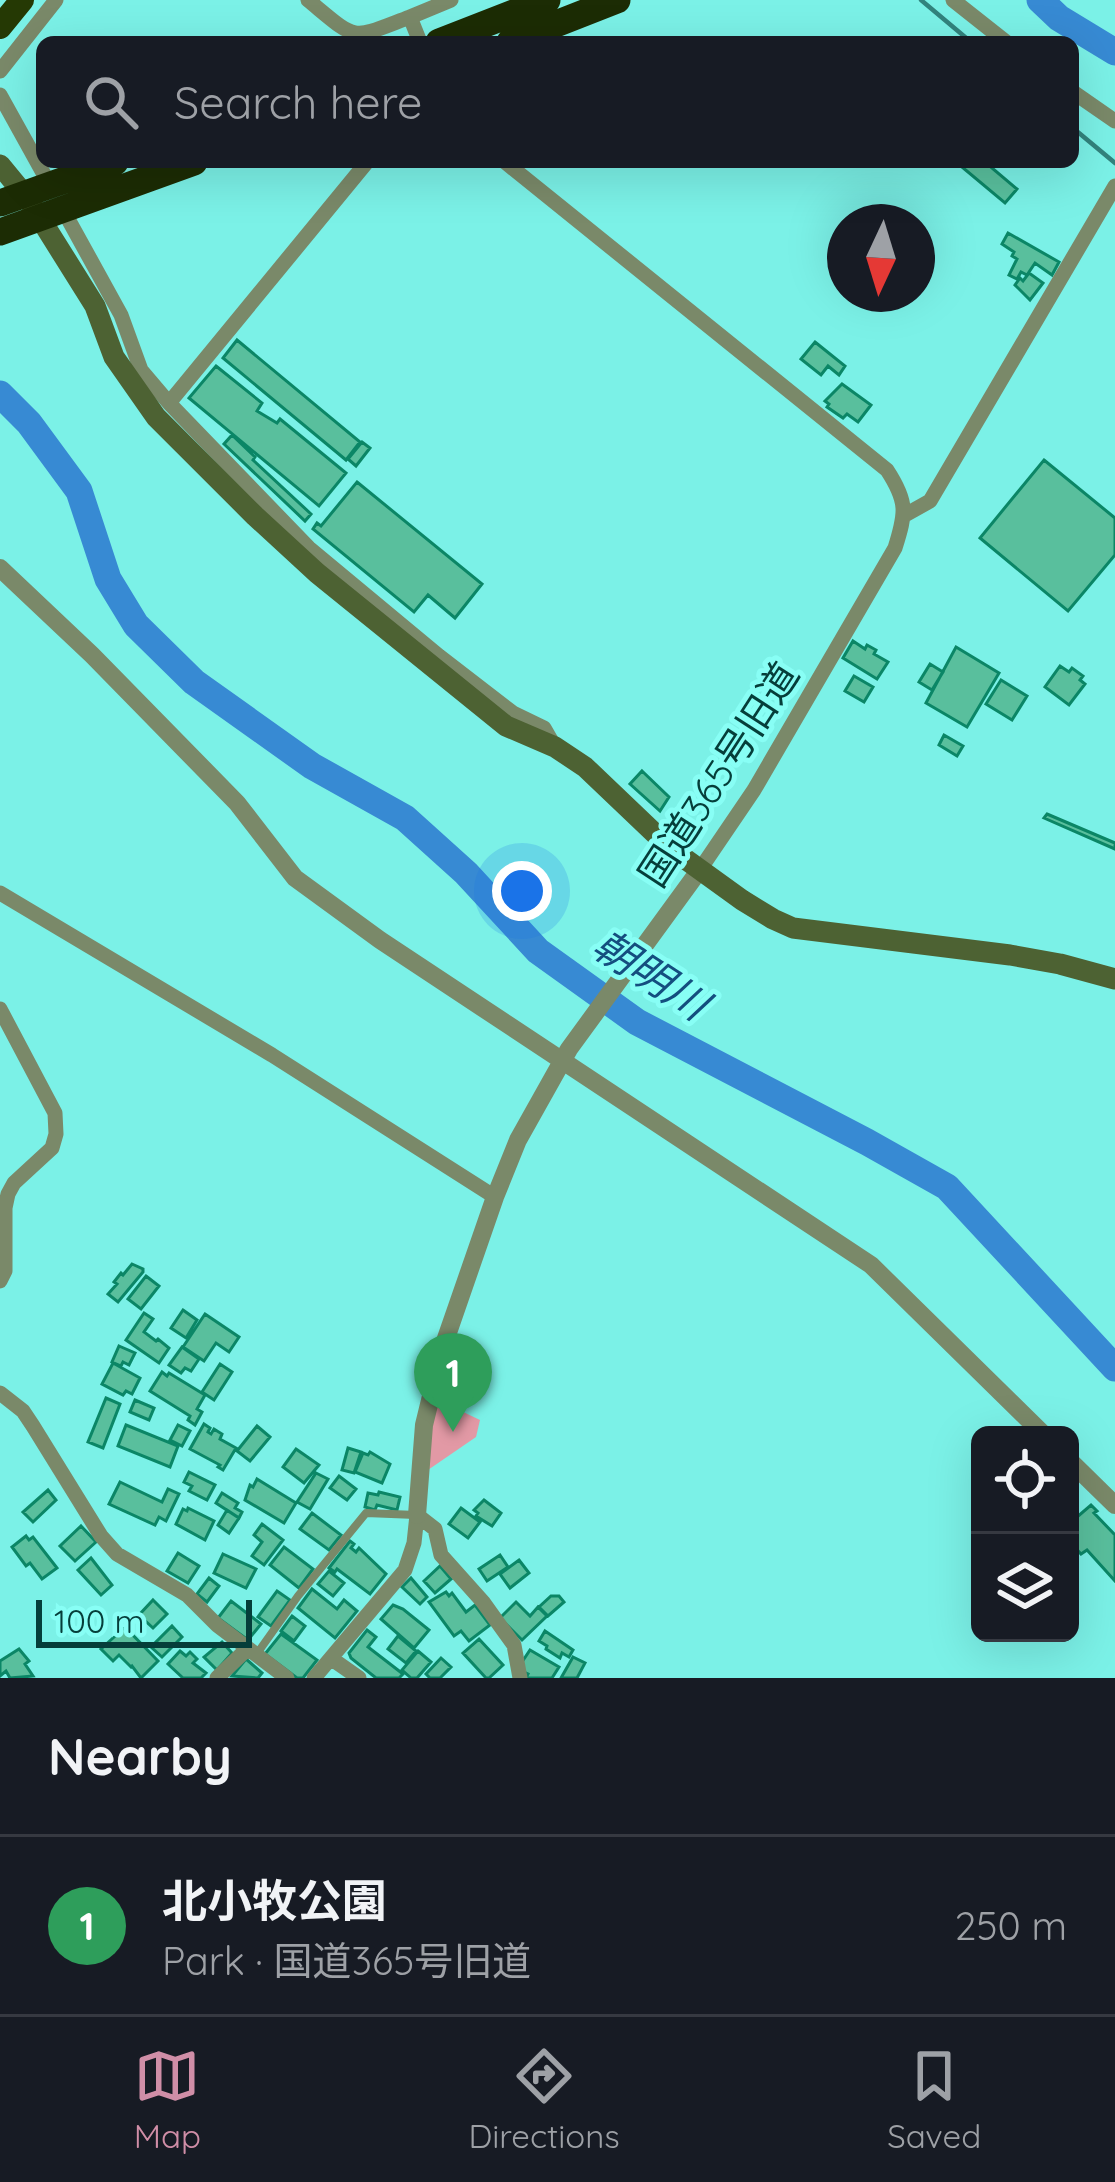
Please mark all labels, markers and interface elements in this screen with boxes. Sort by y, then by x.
search box [36,36,1079,168]
icon: search [78,69,144,135]
text: Search here [174,74,422,130]
north arrow [827,204,935,312]
street label: 国道365号旧道 [627,653,809,895]
your location [492,861,552,921]
water label: 朝明川 [584,917,722,1033]
pin: 1 [414,1333,492,1432]
map controls [971,1426,1079,1642]
button: locate [971,1426,1079,1534]
button: layers [971,1534,1079,1642]
scale bar [36,1594,252,1647]
text: 100 m [54,1600,145,1641]
text: Nearby [48,1724,232,1788]
text: 北小牧公園 [162,1872,387,1928]
text: 1 [79,1901,95,1950]
text: 250 m [955,1901,1067,1950]
text: Park · 国道365号旧道 [162,1936,531,1985]
tab: Map [134,2043,201,2156]
tab: Directions [468,2043,620,2156]
tab: Saved [887,2043,981,2156]

